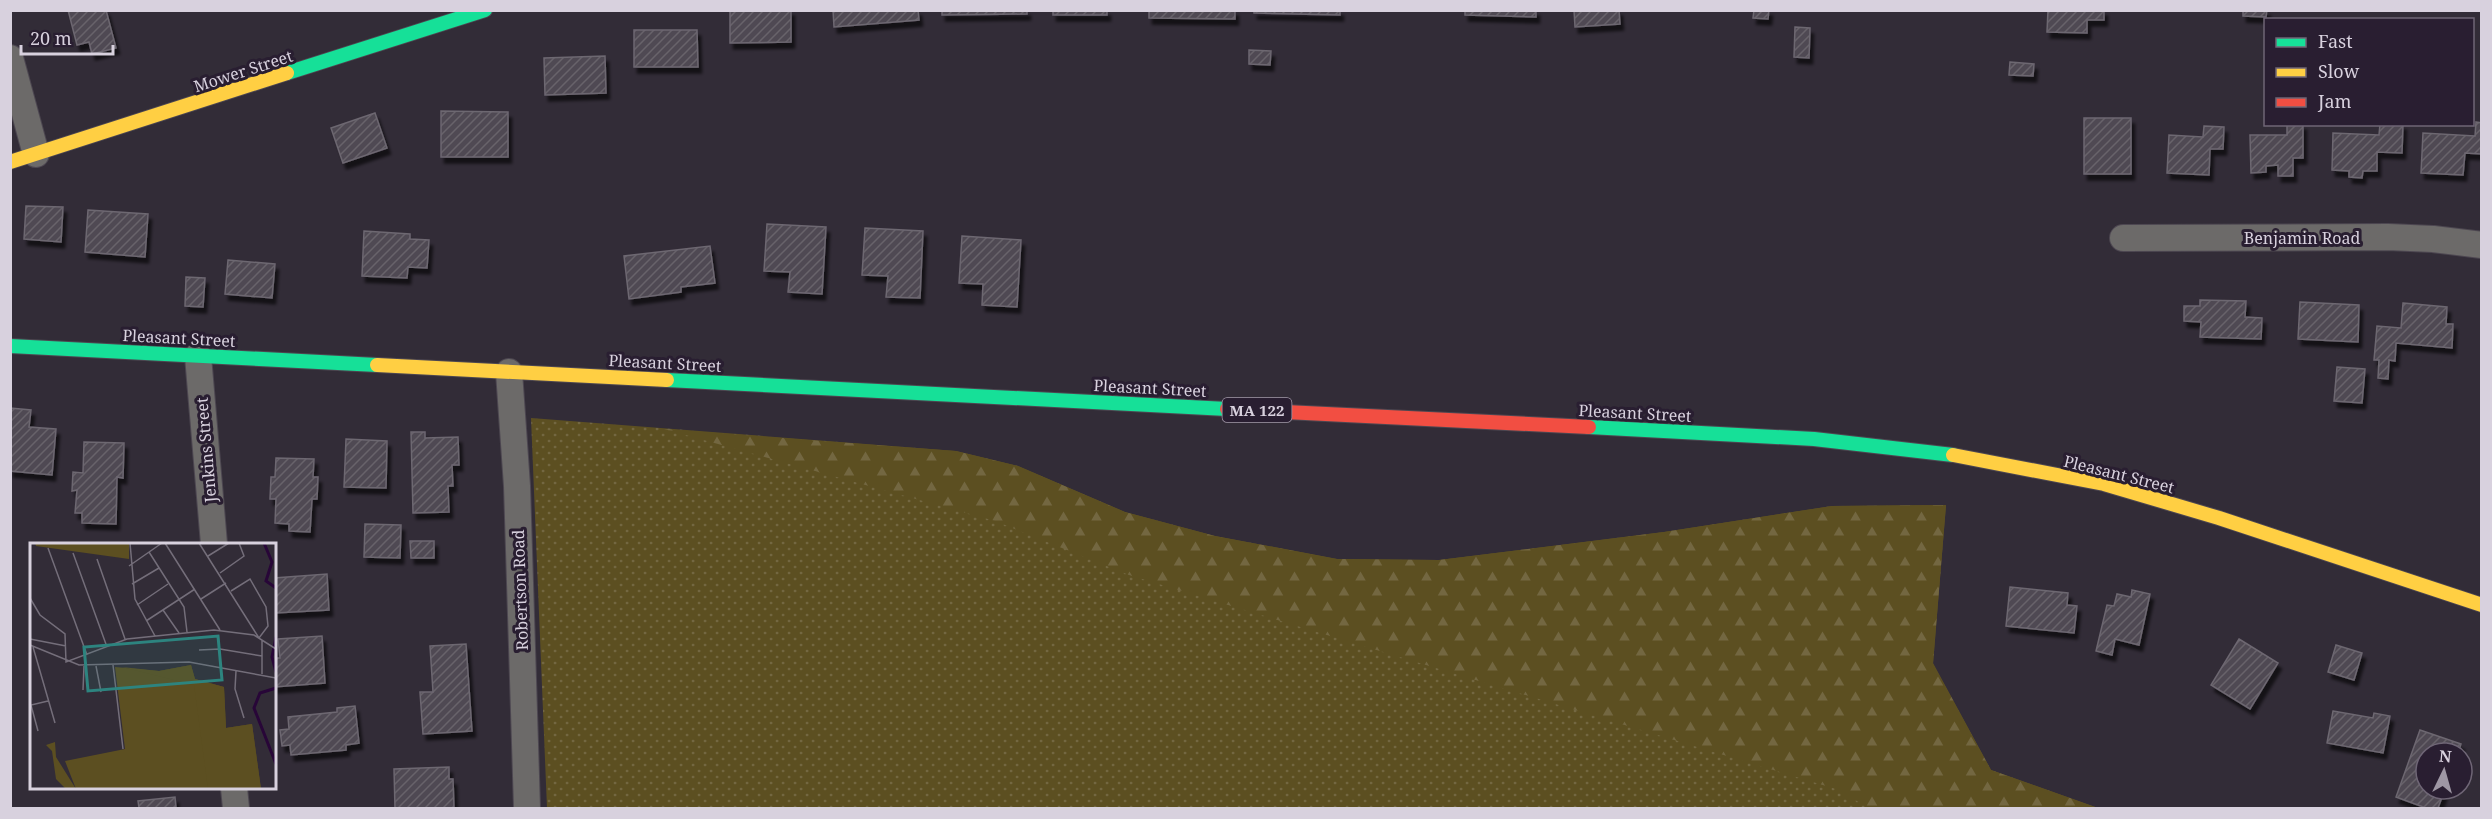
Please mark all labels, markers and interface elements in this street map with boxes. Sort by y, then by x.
scale bar [21,18,112,56]
legend [2264,18,2474,126]
text: 20 m [30,26,72,50]
text: Fast [2318,29,2353,53]
street label: Mower Street [191,45,296,97]
text: Slow [2318,59,2360,83]
text: Jam [2317,89,2352,113]
street label: Benjamin Road [2244,227,2360,249]
street label: Pleasant Street [122,324,236,352]
street label: Pleasant Street [608,349,722,377]
street label: Pleasant Street [1093,374,1207,402]
street label: Jenkins Street [190,396,222,504]
road number: MA 122 [1222,398,1292,422]
street label: Pleasant Street [1578,399,1692,427]
street label: Pleasant Street [2061,450,2177,498]
street label: Robertson Road [507,529,533,651]
inset map [30,543,276,789]
north arrow [2414,741,2474,801]
text: N [2438,745,2453,768]

